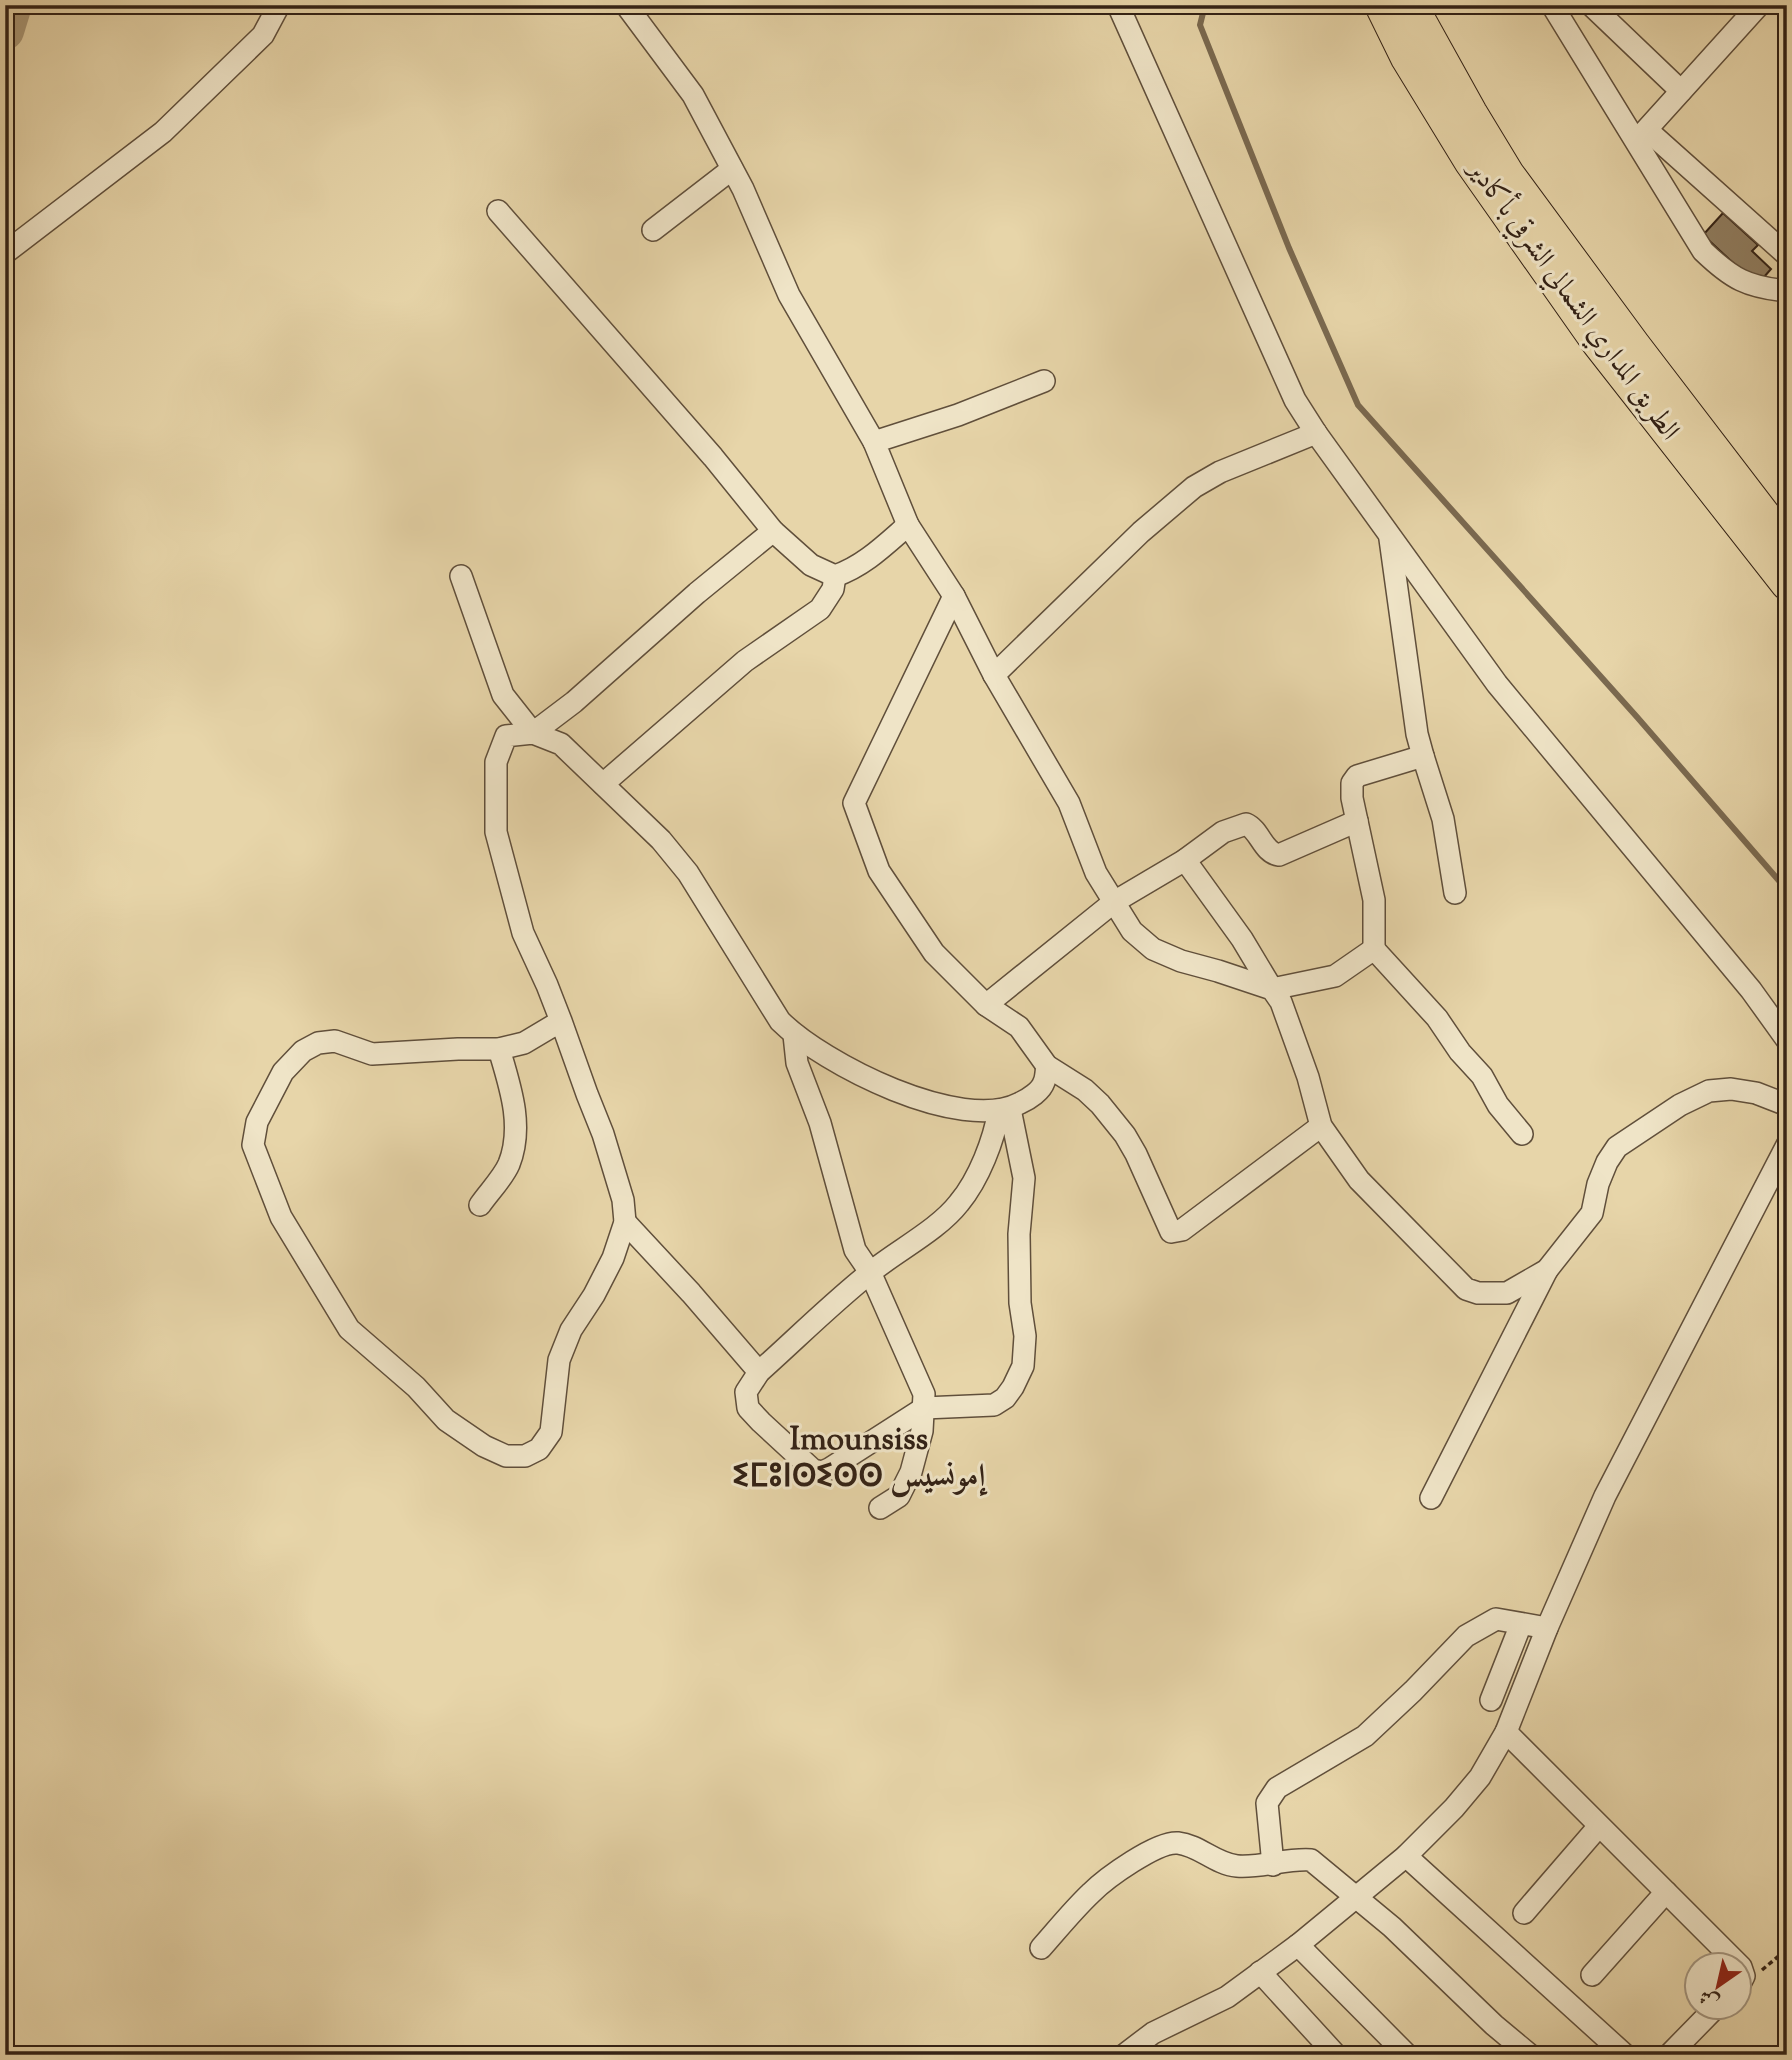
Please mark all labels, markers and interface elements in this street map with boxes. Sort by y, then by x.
street label: الطريق المداري الشمالي الشرقي بأكادير [1456,149,1690,449]
district label: Imounsiss ⵉⵎⵓⵏⵙⵉⵙⵙ إمونسيس [733,1418,988,1501]
north arrow [1684,1952,1754,2022]
text: ش [1695,1982,1725,2014]

